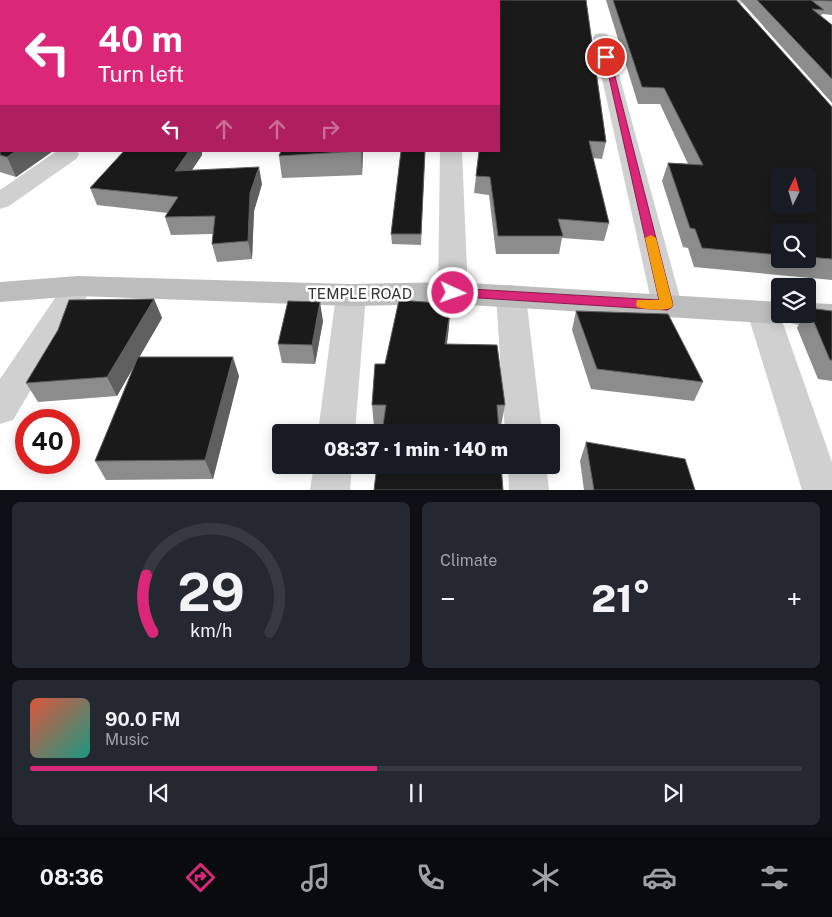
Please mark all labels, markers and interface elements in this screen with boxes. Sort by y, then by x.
text: 40 m [98,19,183,60]
icon: left [15,20,80,85]
pin [585,36,627,78]
icon: arrive [592,43,620,71]
text: Turn left [98,61,184,87]
icon: left [157,115,185,143]
icon: ahead [210,115,238,143]
icon: ahead [263,115,291,143]
icon: right [316,115,344,143]
north arrow [771,168,816,212]
map controls [771,168,816,323]
button: search [771,223,816,268]
position arrow [426,266,478,318]
button: layers [771,278,816,323]
street label: TEMPLE ROAD [308,285,412,302]
speed limit sign: 40 [15,409,80,474]
text: 08:37 · 1 min · 140 m [324,438,508,460]
text: Climate [440,551,497,570]
text: 29 [177,562,245,623]
text: 21° [591,576,651,621]
text: − [440,582,456,615]
text: + [786,582,802,615]
text: km/h [190,620,232,641]
text: 90.0 FM [105,708,180,730]
text: Music [105,730,149,749]
icon: previous [145,779,173,807]
icon: pause [402,779,430,807]
icon: next [659,779,687,807]
icon: directions [183,860,218,895]
icon: music [298,860,333,895]
icon: phone [413,860,448,895]
icon: climate [528,860,563,895]
icon: car [642,860,677,895]
icon: filters [757,860,792,895]
text: 08:36 [40,864,104,890]

